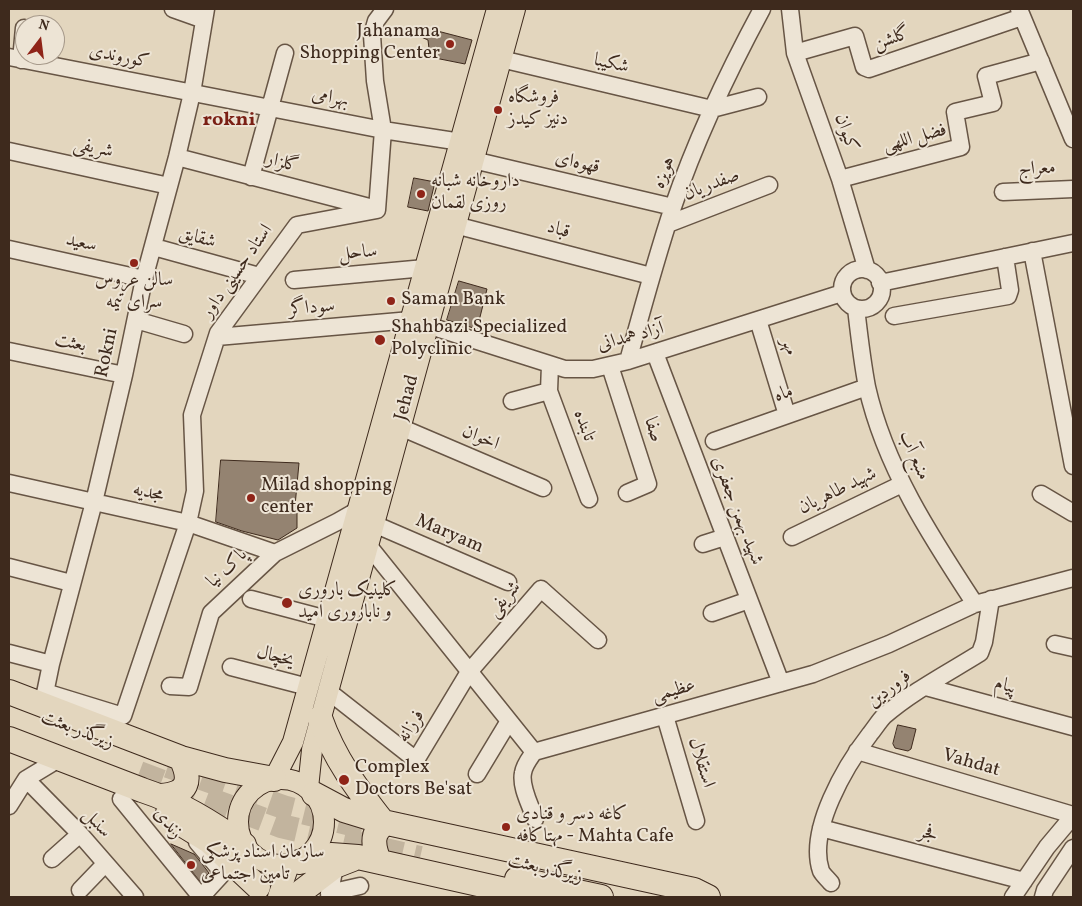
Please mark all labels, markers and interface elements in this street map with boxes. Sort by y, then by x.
north arrow [15,15,65,65]
text: N [36,15,51,36]
place label: Jahanama Shopping Center [300,22,440,66]
street label: گلشن [871,23,913,57]
marker: Jahanama Shopping Center [444,38,456,50]
street label: کوروندی [87,41,151,75]
street label: شکیبا [591,50,631,80]
street label: بهرامی [310,84,350,114]
place label: فروشگاه دنیز کیدز [508,88,568,132]
marker: فروشگاه دنیز کیدز [492,104,504,116]
district label: rokni [202,109,256,133]
street label: کیوان [828,111,862,155]
street label: فضل اللهی [881,120,949,158]
street label: شریفی [71,134,115,164]
street label: قهوه‌ای [552,148,602,180]
street label: گلزار [263,149,301,179]
street label: هویزه [648,154,682,192]
street label: معراج [1018,158,1056,182]
street label: صفدریان [681,165,743,207]
place label: داروخانه شبانه روزی لقمان [431,172,520,216]
marker: داروخانه شبانه روزی لقمان [415,188,427,200]
street label: قباد [544,217,572,245]
street label: استاد حسینی داور [197,221,279,323]
street label: شقایق [176,223,218,255]
street label: سعید [63,230,99,258]
street label: ساحل [338,241,378,267]
marker: سالن عروس سرای تیمه [128,257,140,269]
place label: سالن عروس سرای تیمه [95,271,173,315]
place label: Saman Bank [401,290,505,312]
marker: Saman Bank [385,295,397,307]
street label: سوداگر [288,296,336,322]
place label: Shahbazi Specialized Polyclinic [391,318,567,362]
street label: آزاد همدانی [595,318,667,358]
street label: Rokni [92,326,124,380]
street label: بعثت [52,330,88,358]
marker: Shahbazi Specialized Polyclinic [373,333,387,347]
street label: مهر [775,336,801,358]
street label: Jehad [391,372,425,424]
street label: ماه [771,381,797,409]
street label: تابنده [567,407,599,445]
street label: صفا [637,415,667,445]
street label: اخوان [458,421,502,457]
street label: منبع آب [892,428,934,484]
street label: شهید بهمن جعفری [705,453,767,569]
street label: شهید طاهریان [795,463,881,521]
place label: Milad shopping center [261,476,392,520]
street label: مجدیه [130,479,166,509]
marker: Milad shopping center [245,492,257,504]
street label: Maryam [412,511,486,559]
street label: پاک نیا [203,545,253,593]
street label: شریفی [483,577,527,623]
place label: کلینیک باروری و ناباروری امید [298,581,397,625]
marker: کلینیک باروری و ناباروری امید [280,596,294,610]
street label: یخچال [254,642,296,674]
street label: فروردین [864,666,916,714]
street label: پیام [992,673,1018,701]
street label: عظیمی [650,675,698,709]
street label: فرزانه [393,706,431,748]
street label: زیرگذر بعثت [37,707,117,755]
street label: استقلال [682,735,718,791]
street label: Vahdat [940,745,1002,783]
place label: Complex Doctors Be'sat [355,758,472,802]
marker: Complex Doctors Be'sat [337,773,351,787]
street label: زندی [147,803,187,845]
street label: سنبل [77,804,115,844]
place label: کاغه دسر و قنادی مهتاکافه - Mahta Cafe [516,805,674,849]
marker: کاغه دسر و قنادی مهتاکافه - Mahta Cafe [500,821,512,833]
street label: فجر [916,822,940,848]
place label: سازمان اسناد پزشکی تامین اجتماعی [201,843,324,887]
street label: زیرگذر بعثت [505,850,585,890]
marker: سازمان اسناد پزشکی تامین اجتماعی [185,859,197,871]

